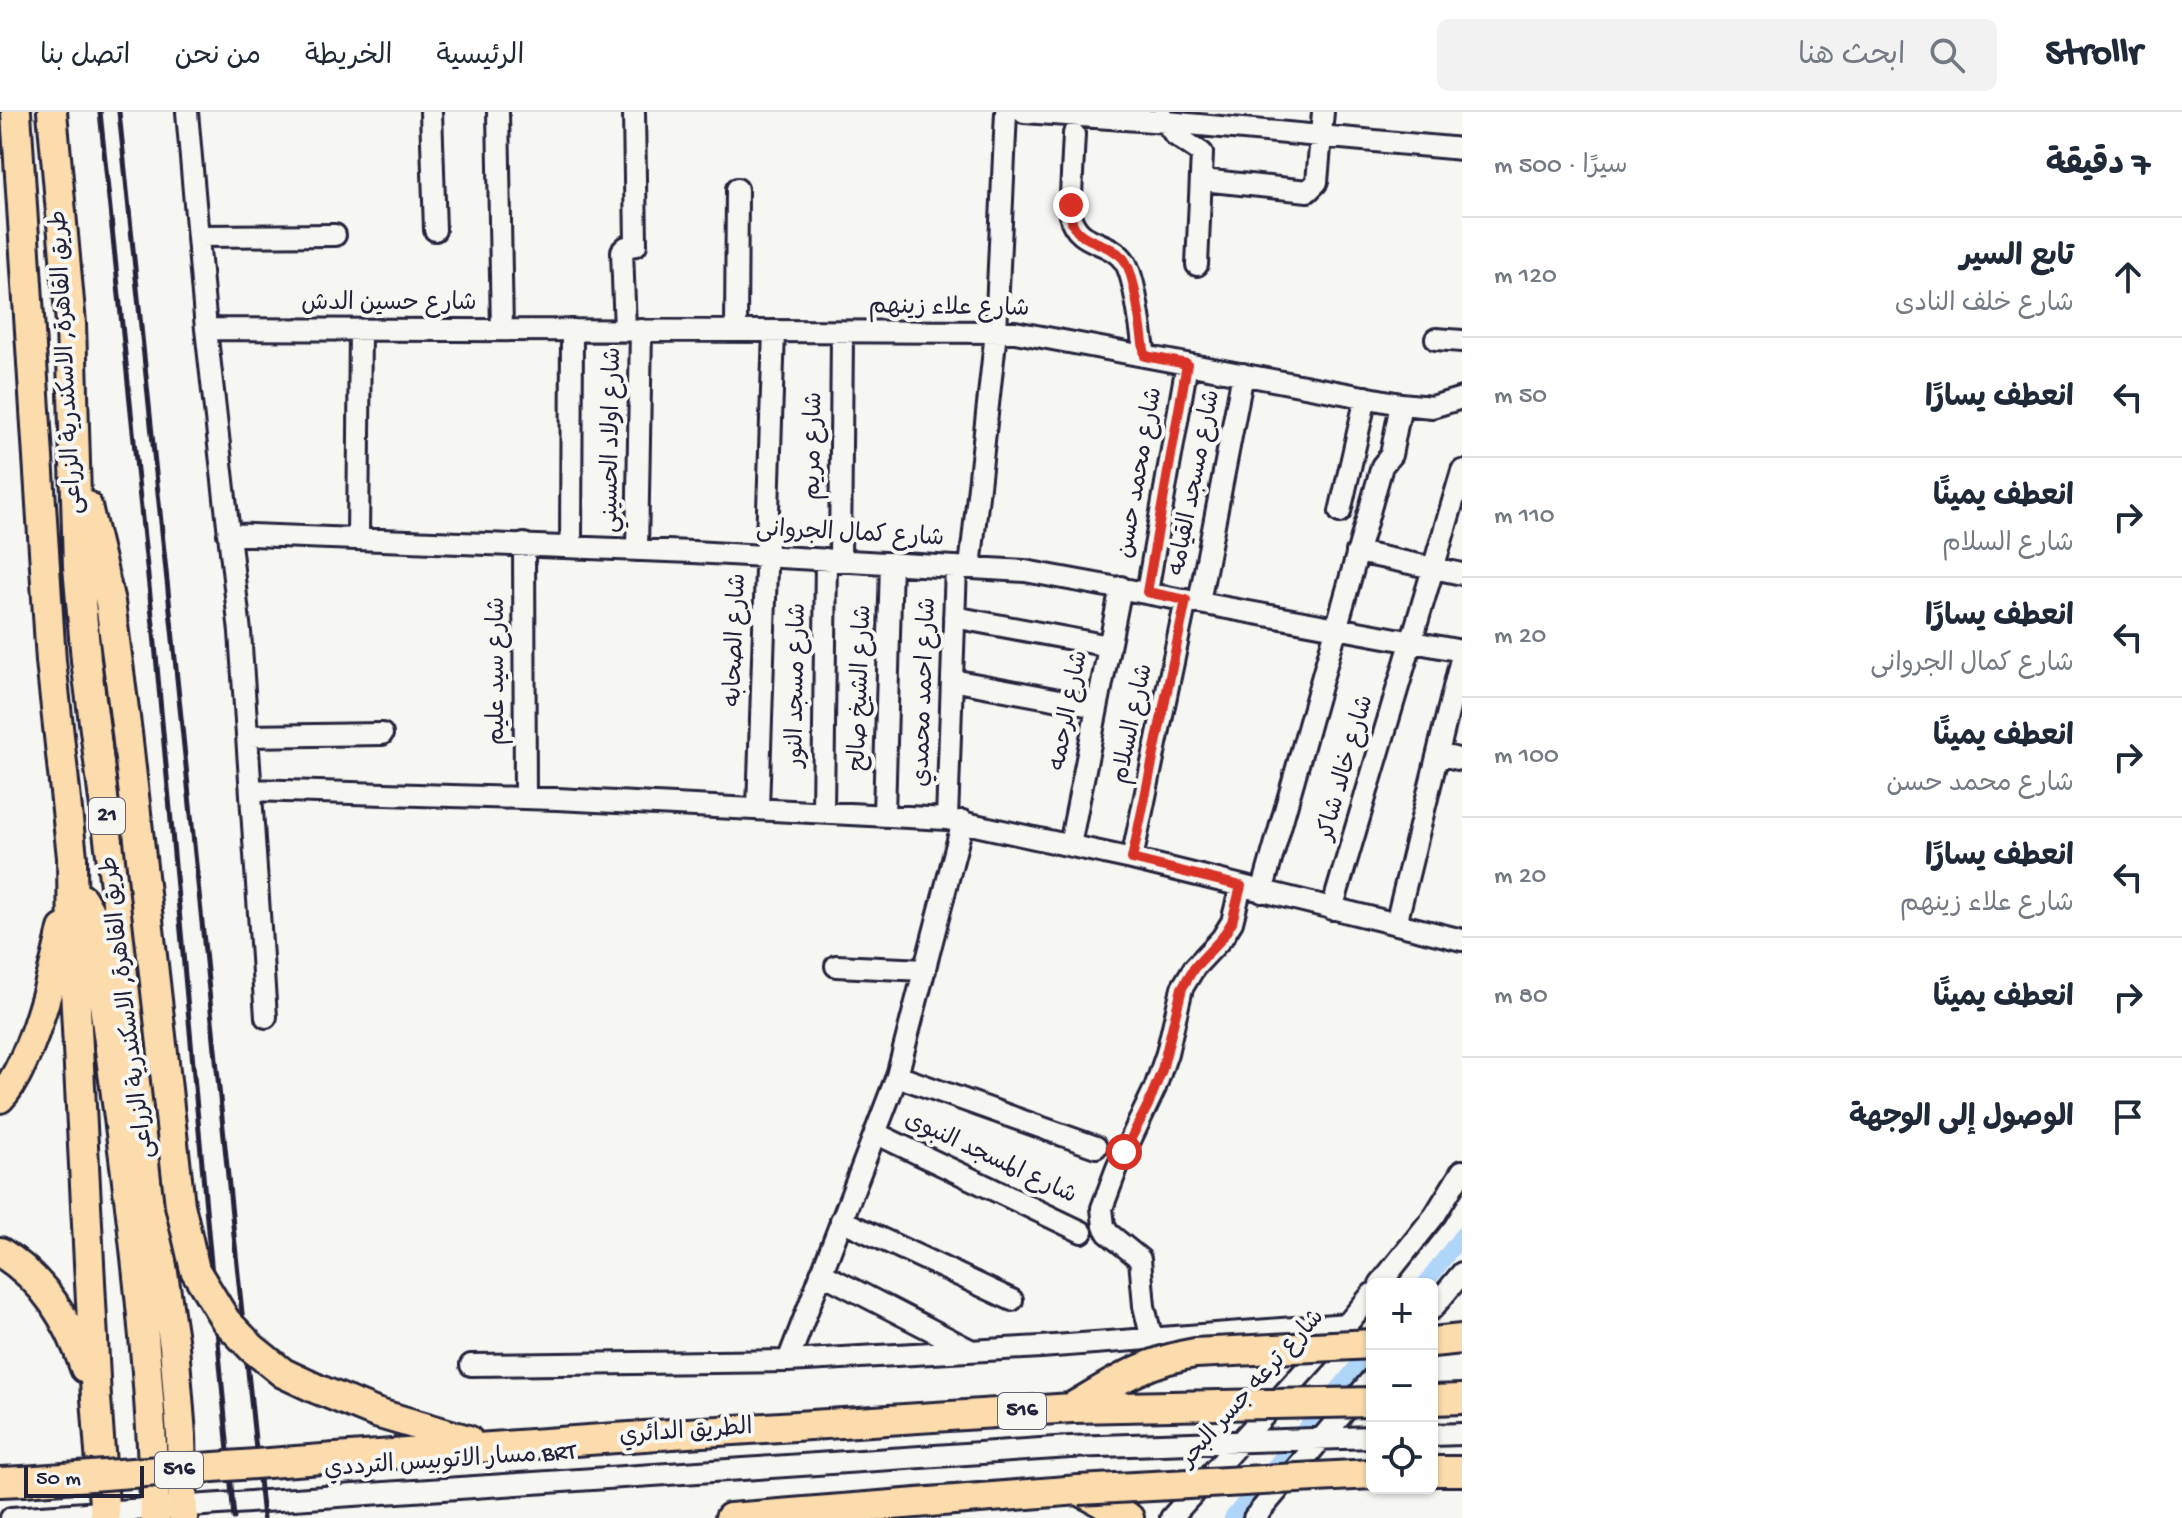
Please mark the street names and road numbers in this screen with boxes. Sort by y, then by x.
street label: طريق القاهرة, الاسكندرية الزراعى [46,209,90,515]
street label: شارع حسين الدش [301,290,477,319]
street label: شارع علاء زينهم [868,293,1030,325]
street label: شارع اولاد الحسيني [597,347,632,533]
street label: شارع محمد حسن [1112,385,1170,561]
street label: شارع مسجد القيامه [1164,388,1228,578]
street label: شارع مريم [800,392,830,500]
street label: شارع كمال الجروانى [755,516,945,554]
street label: شارع الصحابه [720,573,754,707]
street label: شارع سيد عليم [484,597,513,745]
street label: شارع احمد محمدي [908,597,944,787]
street label: شارع مسجد النور [782,603,814,769]
street label: شارع الشيخ صالح [845,604,879,772]
street label: شارع الرحمه [1044,648,1096,774]
street label: شارع السلام [1107,661,1161,787]
street label: شارع خالد شاكر [1312,692,1382,846]
road number: 21 [89,798,125,834]
street label: طريق القاهرة, الاسكندرية الزراعى [96,854,162,1160]
street label: شارع المسجد النبوى [899,1106,1081,1212]
street label: شارع ترعه جسر البحر [1173,1304,1332,1476]
road number: 516 [998,1393,1046,1429]
street label: الطريق الدائري [619,1414,753,1452]
street label: مسار الاتوبيس الترددي BRT [323,1439,579,1485]
road number: 516 [155,1452,203,1488]

